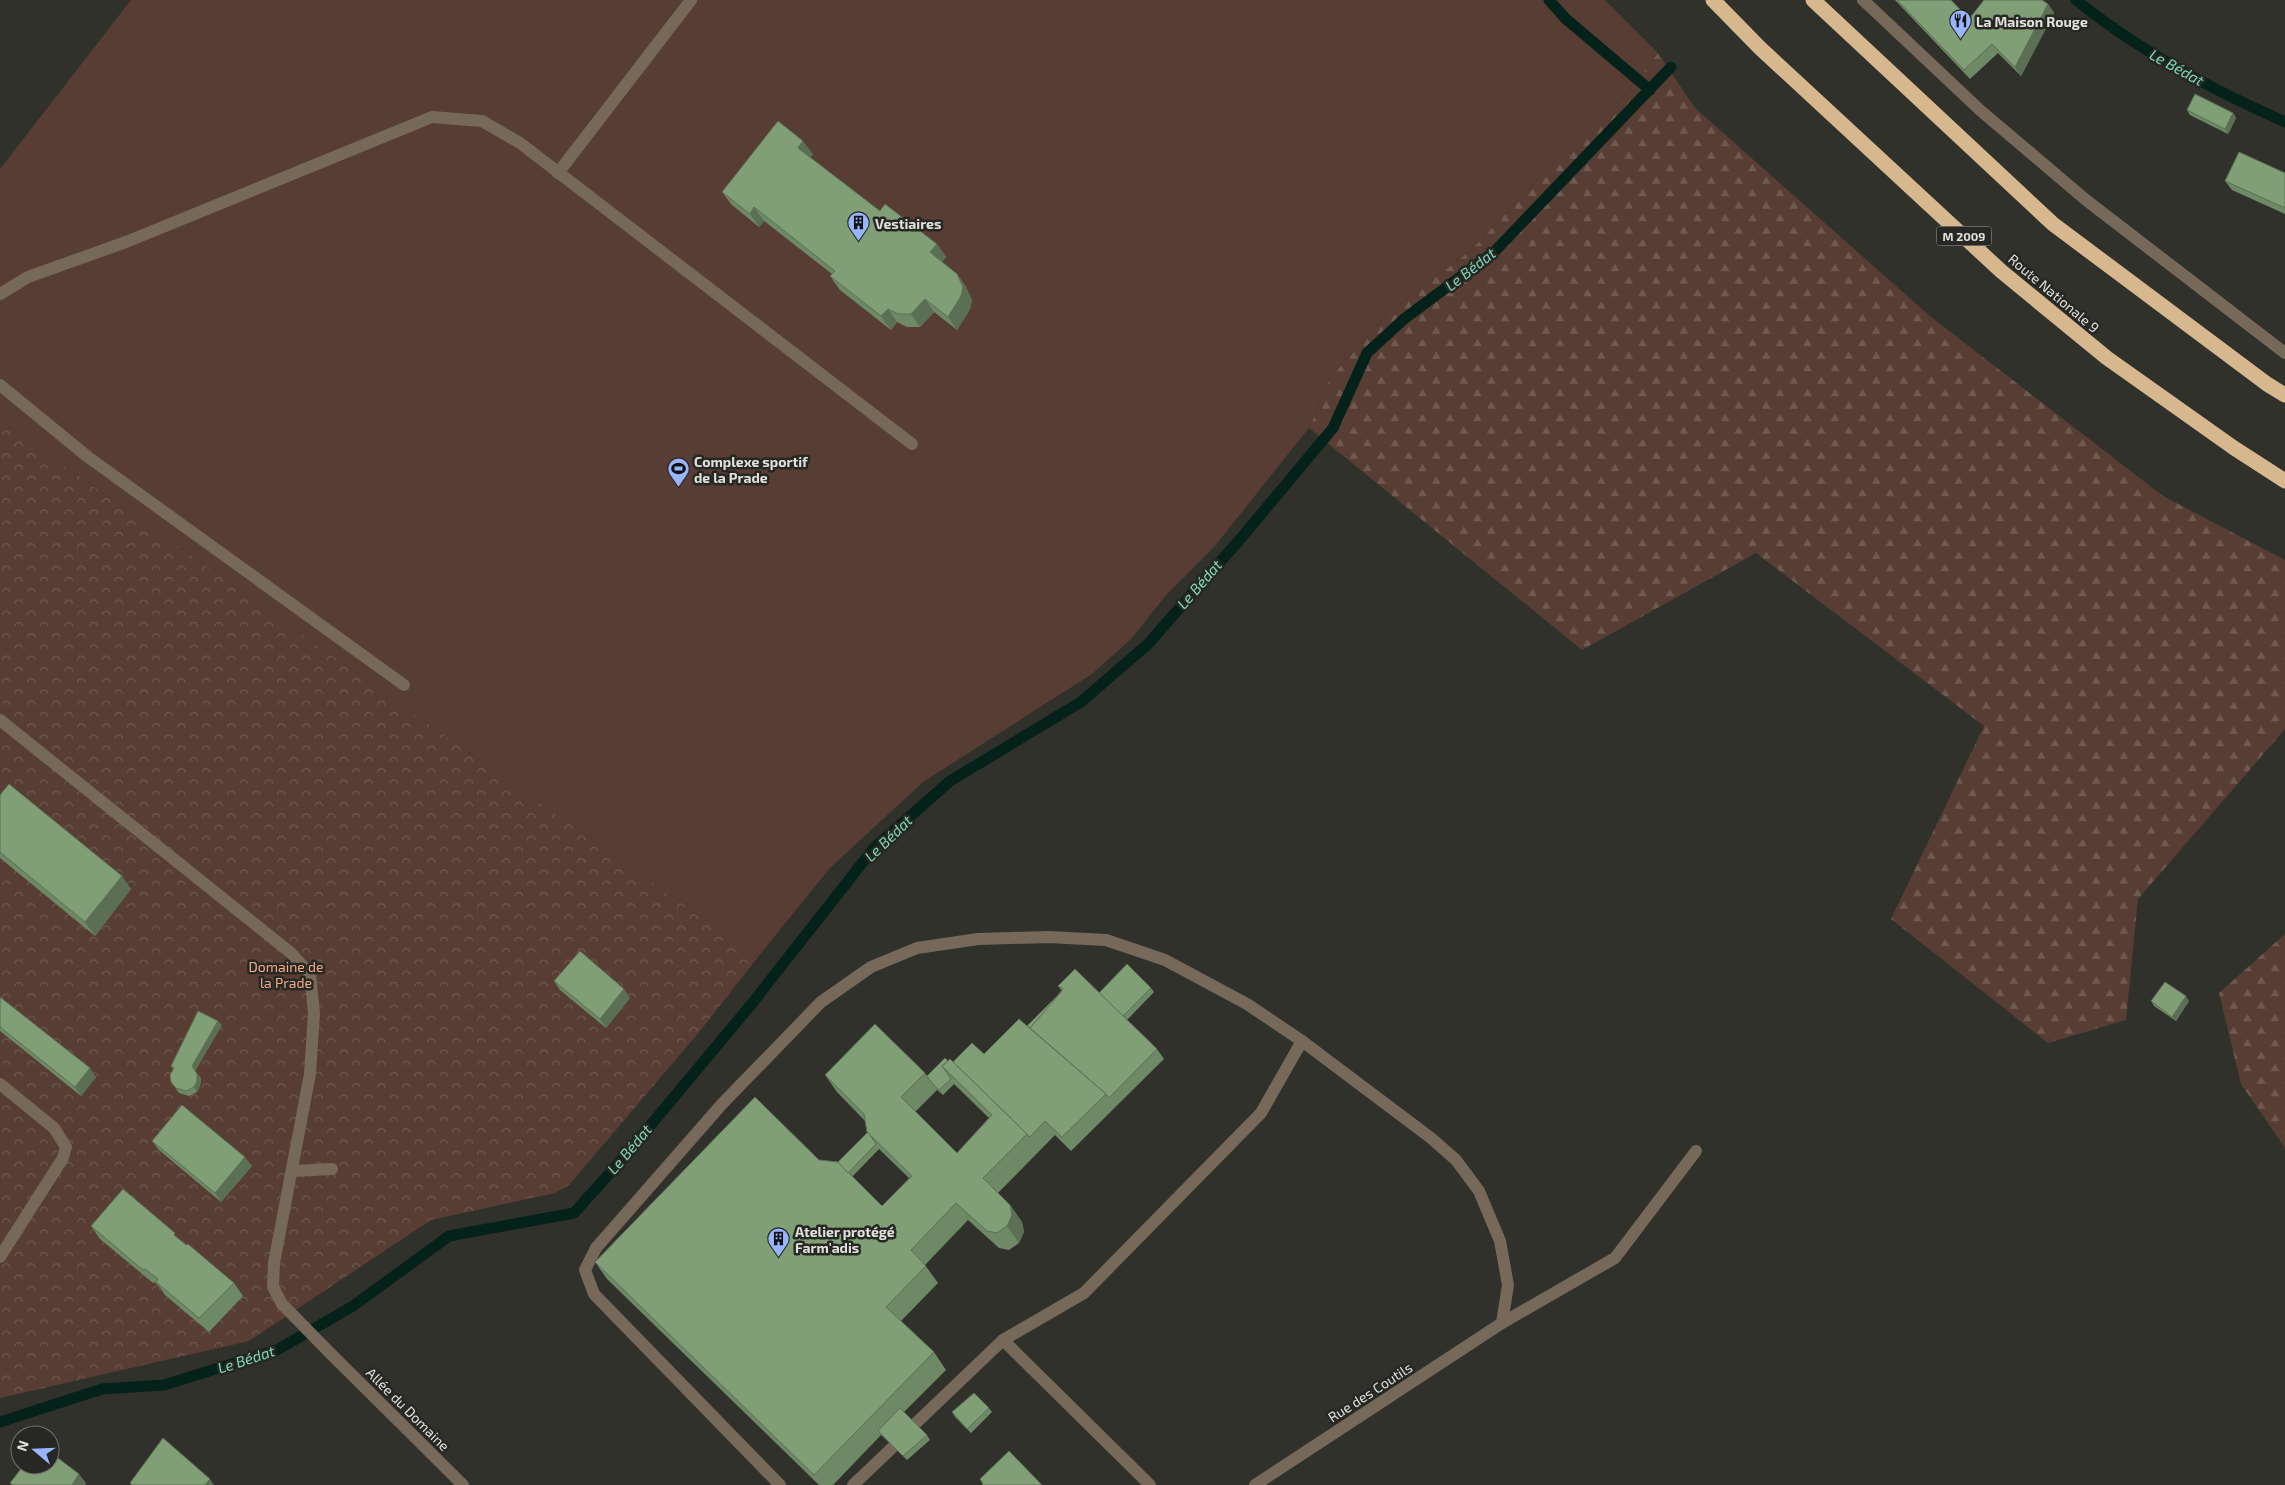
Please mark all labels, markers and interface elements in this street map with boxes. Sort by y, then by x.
restaurant icon: La Maison Rouge [1948,9,1972,40]
place label: La Maison Rouge [1976,13,2088,30]
water label: Le Bédat [2147,45,2207,89]
building icon: Vestiaires [847,211,871,242]
place label: Vestiaires [875,215,941,232]
road number: M 2009 [1936,227,1992,246]
water label: Le Bédat [1441,244,1499,294]
street label: Route Nationale 9 [2005,250,2103,336]
place label: Complexe sportif de la Prade [694,453,808,486]
sports icon: Complexe sportif de la Prade [666,457,690,488]
water label: Le Bédat [1173,556,1225,612]
water label: Le Bédat [860,811,916,865]
park label: Domaine de la Prade [249,958,323,991]
water label: Le Bédat [603,1120,655,1177]
place label: Atelier protégé Farm'adis [795,1223,895,1256]
building icon: Atelier protégé Farm'adis [767,1227,791,1258]
water label: Le Bédat [215,1341,277,1377]
street label: Rue des Coutils [1325,1358,1415,1426]
street label: Allée du Domaine [363,1364,453,1454]
north arrow [10,1425,60,1475]
text: N [13,1438,32,1453]

